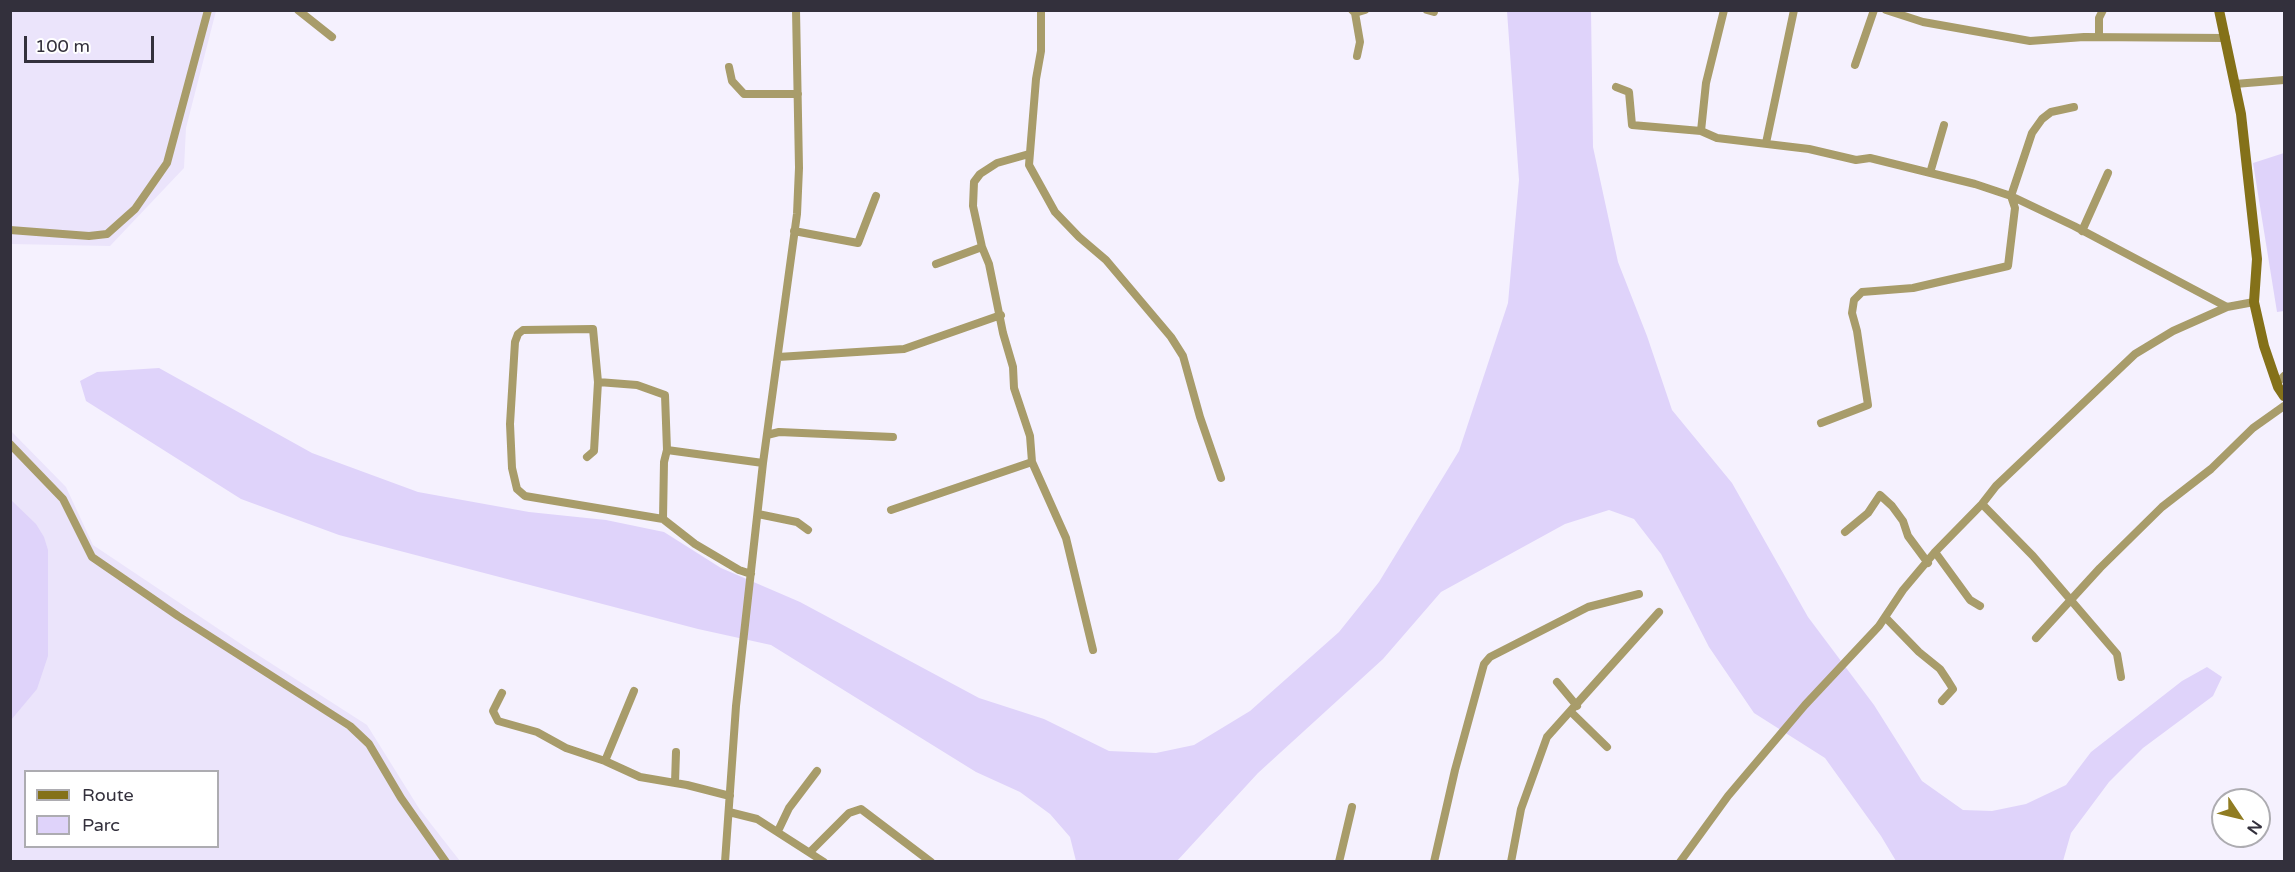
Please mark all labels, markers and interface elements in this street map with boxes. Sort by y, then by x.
scale bar [27,24,158,62]
text: 100 m [35,35,90,57]
legend [24,770,219,848]
text: Route [82,784,134,806]
north arrow [2211,788,2271,848]
text: Parc [82,814,120,836]
text: N [2242,816,2266,838]

